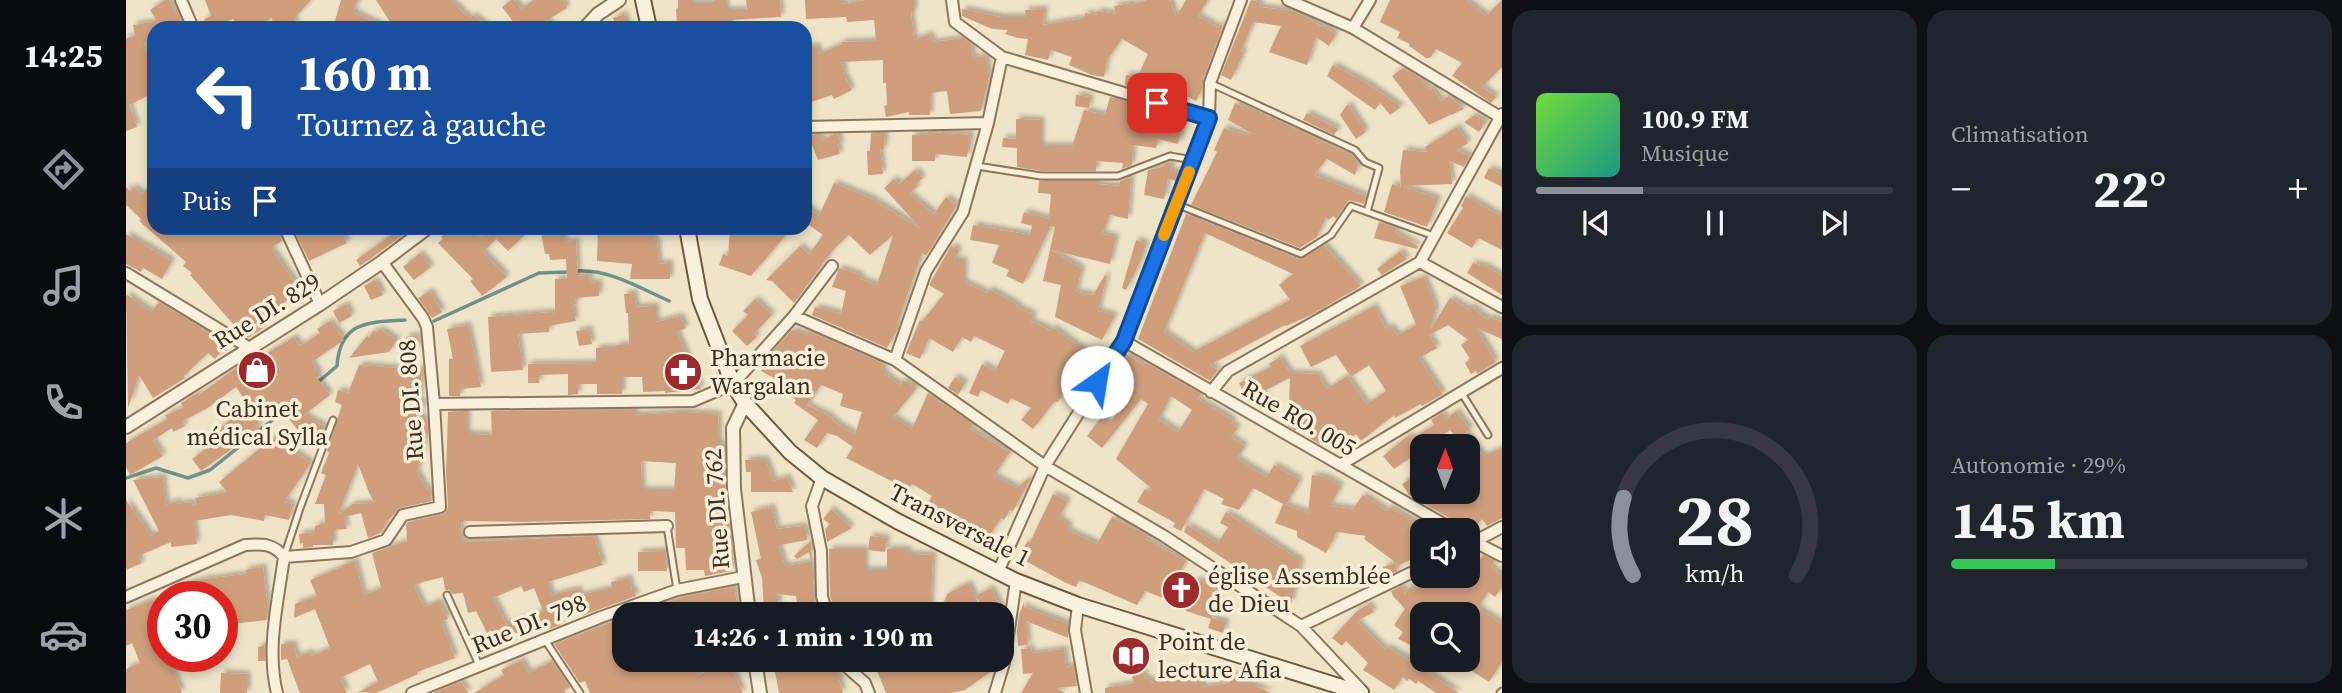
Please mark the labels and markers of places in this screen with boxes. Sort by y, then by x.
pin [1127,73,1187,133]
place label: Pharmacie Wargalan [710,341,826,402]
shop icon: Cabinet médical Sylla [236,349,278,391]
pharmacy icon: Pharmacie Wargalan [662,351,704,393]
place label: Cabinet médical Sylla [186,392,328,453]
place label: église Assemblée de Dieu [1208,559,1391,620]
church icon: église Assemblée de Dieu [1160,569,1202,611]
place label: Point de lecture Afia [1158,625,1282,686]
library icon: Point de lecture Afia [1110,635,1152,677]

